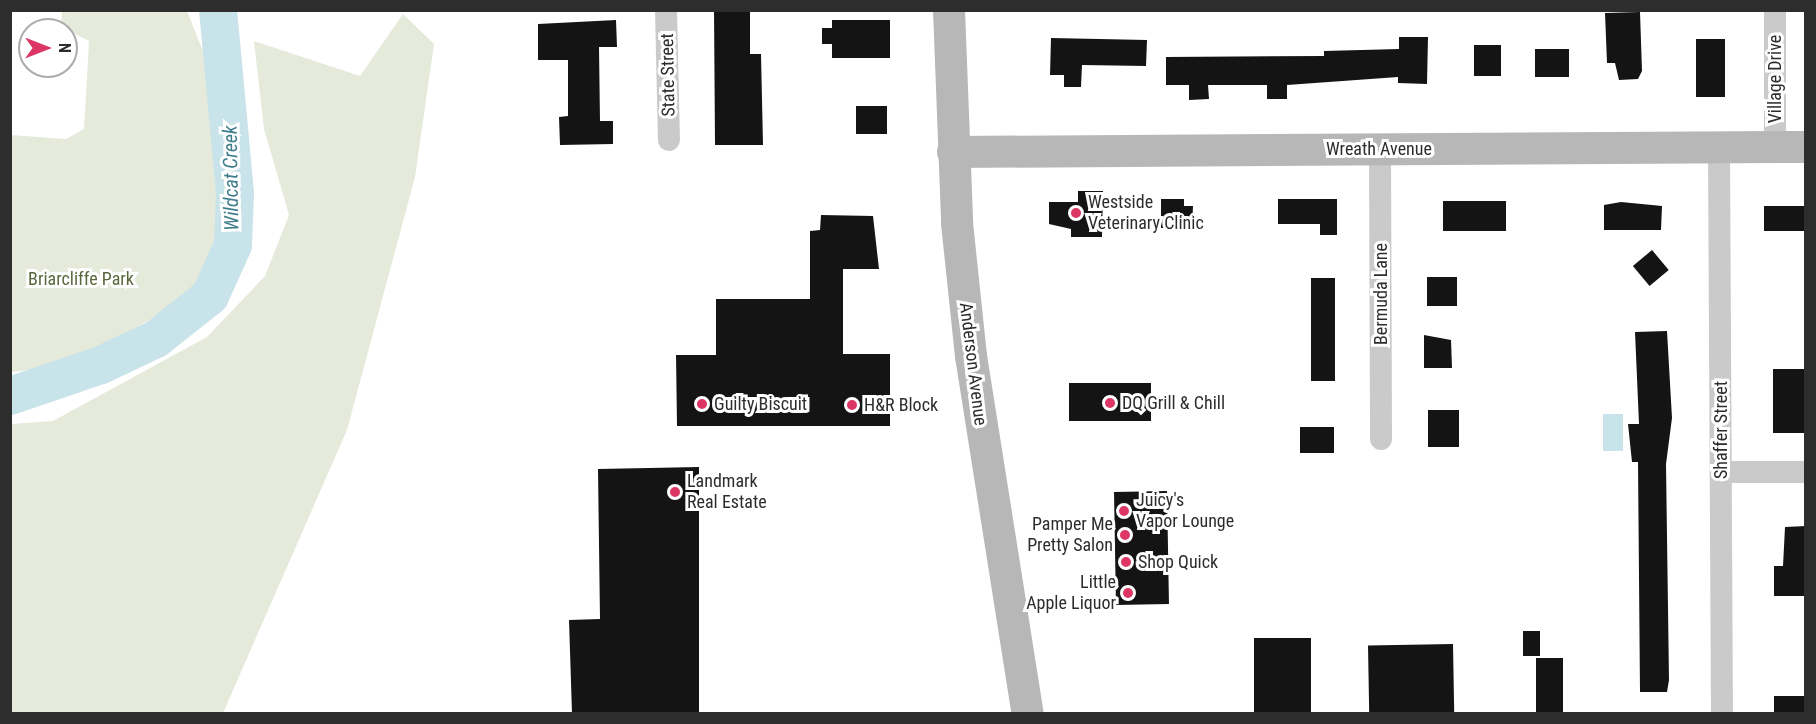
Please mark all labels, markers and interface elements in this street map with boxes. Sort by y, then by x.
north arrow [18,18,78,78]
street label: State Street [656,33,680,117]
street label: Village Drive [1764,35,1786,123]
text: N [55,43,74,53]
water label: Wildcat Creek [218,125,244,231]
street label: Wreath Avenue [1326,138,1432,160]
place label: Westside Veterinary Clinic [1088,192,1204,234]
marker: Westside Veterinary Clinic [1069,206,1083,220]
street label: Bermuda Lane [1370,243,1392,345]
park label: Briarcliffe Park [28,268,134,290]
street label: Anderson Avenue [955,301,991,427]
street label: Shaffer Street [1710,381,1732,479]
place label: DQ Grill & Chill [1122,392,1225,414]
place label: Guilty Biscuit [714,393,807,415]
place label: H&R Block [864,394,938,416]
marker: DQ Grill & Chill [1103,396,1117,410]
marker: Guilty Biscuit [695,397,709,411]
marker: H&R Block [845,398,859,412]
place label: Landmark Real Estate [687,471,767,514]
marker: Landmark Real Estate [668,485,682,499]
place label: Juicy's Vapor Lounge [1136,490,1234,532]
marker: Juicy's Vapor Lounge [1117,504,1131,518]
place label: Pamper Me Pretty Salon [1027,514,1113,556]
marker: Pamper Me Pretty Salon [1118,528,1132,542]
place label: Shop Quick [1138,551,1218,573]
marker: Shop Quick [1119,555,1133,569]
place label: Little Apple Liquor [1026,572,1116,614]
marker: Little Apple Liquor [1121,586,1135,600]

